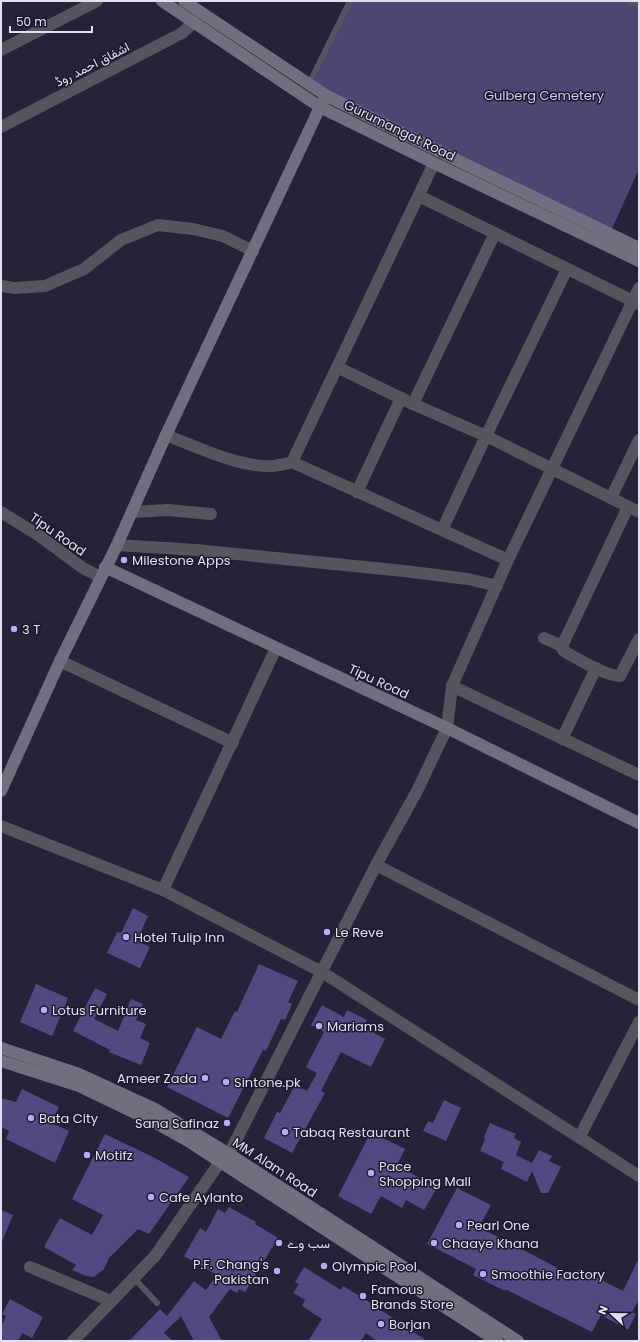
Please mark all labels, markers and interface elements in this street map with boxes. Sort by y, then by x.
scale bar [10,8,92,34]
text: 50 m [16,13,47,30]
street label: اشفاق احمد روڈ [52,37,133,91]
park label: Gulberg Cemetery [484,86,605,105]
street label: Gurumangat Road [341,95,459,166]
street label: Tipu Road [26,508,90,561]
place label: Milestone Apps [132,551,231,570]
marker: Milestone Apps [119,555,129,565]
place label: 3 T [22,620,40,639]
marker: 3 T [9,624,19,634]
street label: Tipu Road [345,659,412,704]
place label: Le Reve [335,923,383,942]
marker: Le Reve [322,927,332,937]
place label: Hotel Tulip Inn [134,928,225,947]
marker: Hotel Tulip Inn [121,932,131,942]
place label: Lotus Furniture [52,1001,146,1020]
marker: Lotus Furniture [39,1005,49,1015]
place label: Mariams [327,1017,384,1036]
marker: Mariams [314,1021,324,1031]
place label: Ameer Zada [117,1069,197,1088]
marker: Ameer Zada [200,1073,210,1083]
place label: Sintone.pk [234,1073,301,1092]
marker: Sintone.pk [221,1077,231,1087]
place label: Bata City [39,1109,99,1128]
marker: Bata City [26,1113,36,1123]
place label: Sana Safinaz [135,1114,219,1133]
marker: Sana Safinaz [222,1118,232,1128]
place label: Tabaq Restaurant [293,1123,410,1142]
marker: Tabaq Restaurant [280,1127,290,1137]
street label: MM Alam Road [229,1133,321,1202]
place label: Motifz [95,1146,133,1165]
marker: Motifz [82,1150,92,1160]
place label: Pace Shopping Mall [379,1157,471,1191]
marker: Pace Shopping Mall [366,1168,376,1178]
place label: Cafe Aylanto [159,1188,243,1207]
marker: Cafe Aylanto [146,1192,156,1202]
place label: Pearl One [467,1216,530,1235]
marker: Pearl One [454,1220,464,1230]
place label: سب وے [287,1234,330,1253]
place label: Chaaye Khana [442,1234,539,1253]
marker: سب وے [274,1238,284,1248]
marker: Chaaye Khana [429,1238,439,1248]
place label: P.F. Chang's Pakistan [193,1255,269,1289]
place label: Olympic Pool [332,1257,417,1276]
marker: Olympic Pool [319,1261,329,1271]
place label: Smoothie Factory [491,1265,606,1284]
marker: P.F. Chang's Pakistan [272,1266,282,1276]
marker: Smoothie Factory [478,1269,488,1279]
place label: Famous Brands Store [371,1280,454,1314]
marker: Famous Brands Store [358,1291,368,1301]
north arrow [592,1294,632,1334]
text: N [594,1303,612,1317]
place label: Borjan [389,1315,430,1334]
marker: Borjan [376,1319,386,1329]

